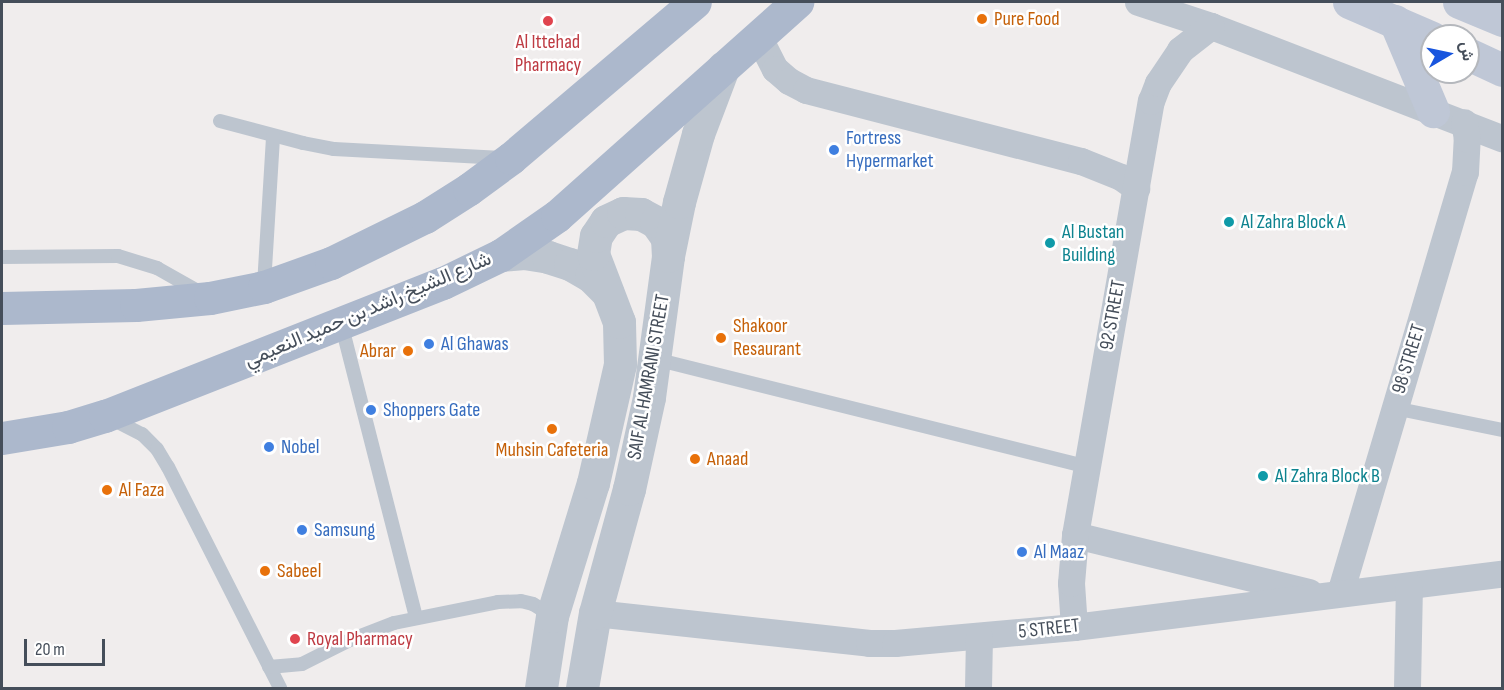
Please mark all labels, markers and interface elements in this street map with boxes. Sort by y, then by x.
place label: Pure Food [994,7,1060,31]
marker: Pure Food [975,12,989,26]
marker: Al Ittehad Pharmacy [541,14,555,28]
north arrow [1420,24,1480,84]
place label: Al Ittehad Pharmacy [515,30,581,77]
text: ش [1455,40,1477,62]
place label: Fortress Hypermarket [846,126,934,173]
marker: Fortress Hypermarket [827,143,841,157]
place label: Al Zahra Block A [1241,210,1346,234]
marker: Al Zahra Block A [1222,215,1236,229]
place label: Al Bustan Building [1062,220,1124,267]
marker: Al Bustan Building [1043,236,1057,250]
street label: شارع الشيخ راشد بن حميد النعيمي [241,247,495,373]
street label: 92 STREET [1095,278,1131,352]
street label: SAIF AL HAMRANI STREET [623,292,675,462]
place label: Shakoor Resaurant [733,314,801,361]
street label: 98 STREET [1387,321,1431,397]
marker: Shakoor Resaurant [714,331,728,345]
place label: Al Ghawas [441,332,509,356]
marker: Al Ghawas [422,337,436,351]
place label: Abrar [360,339,396,363]
marker: Abrar [401,344,415,358]
place label: Shoppers Gate [383,398,480,422]
marker: Shoppers Gate [364,403,378,417]
marker: Muhsin Cafeteria [545,422,559,436]
place label: Nobel [281,435,320,459]
place label: Muhsin Cafeteria [496,438,608,462]
marker: Nobel [262,440,276,454]
place label: Anaad [707,447,748,471]
marker: Anaad [688,452,702,466]
place label: Al Zahra Block B [1275,464,1380,488]
marker: Al Zahra Block B [1256,469,1270,483]
place label: Al Faza [119,478,165,502]
marker: Al Faza [100,483,114,497]
place label: Samsung [314,518,375,542]
marker: Samsung [295,523,309,537]
place label: Al Maaz [1034,540,1084,564]
marker: Al Maaz [1015,545,1029,559]
place label: Sabeel [277,559,321,583]
marker: Sabeel [258,564,272,578]
street label: 5 STREET [1017,614,1081,644]
scale bar [27,627,108,665]
place label: Royal Pharmacy [307,627,413,651]
marker: Royal Pharmacy [288,632,302,646]
text: 20 m [35,639,65,660]

